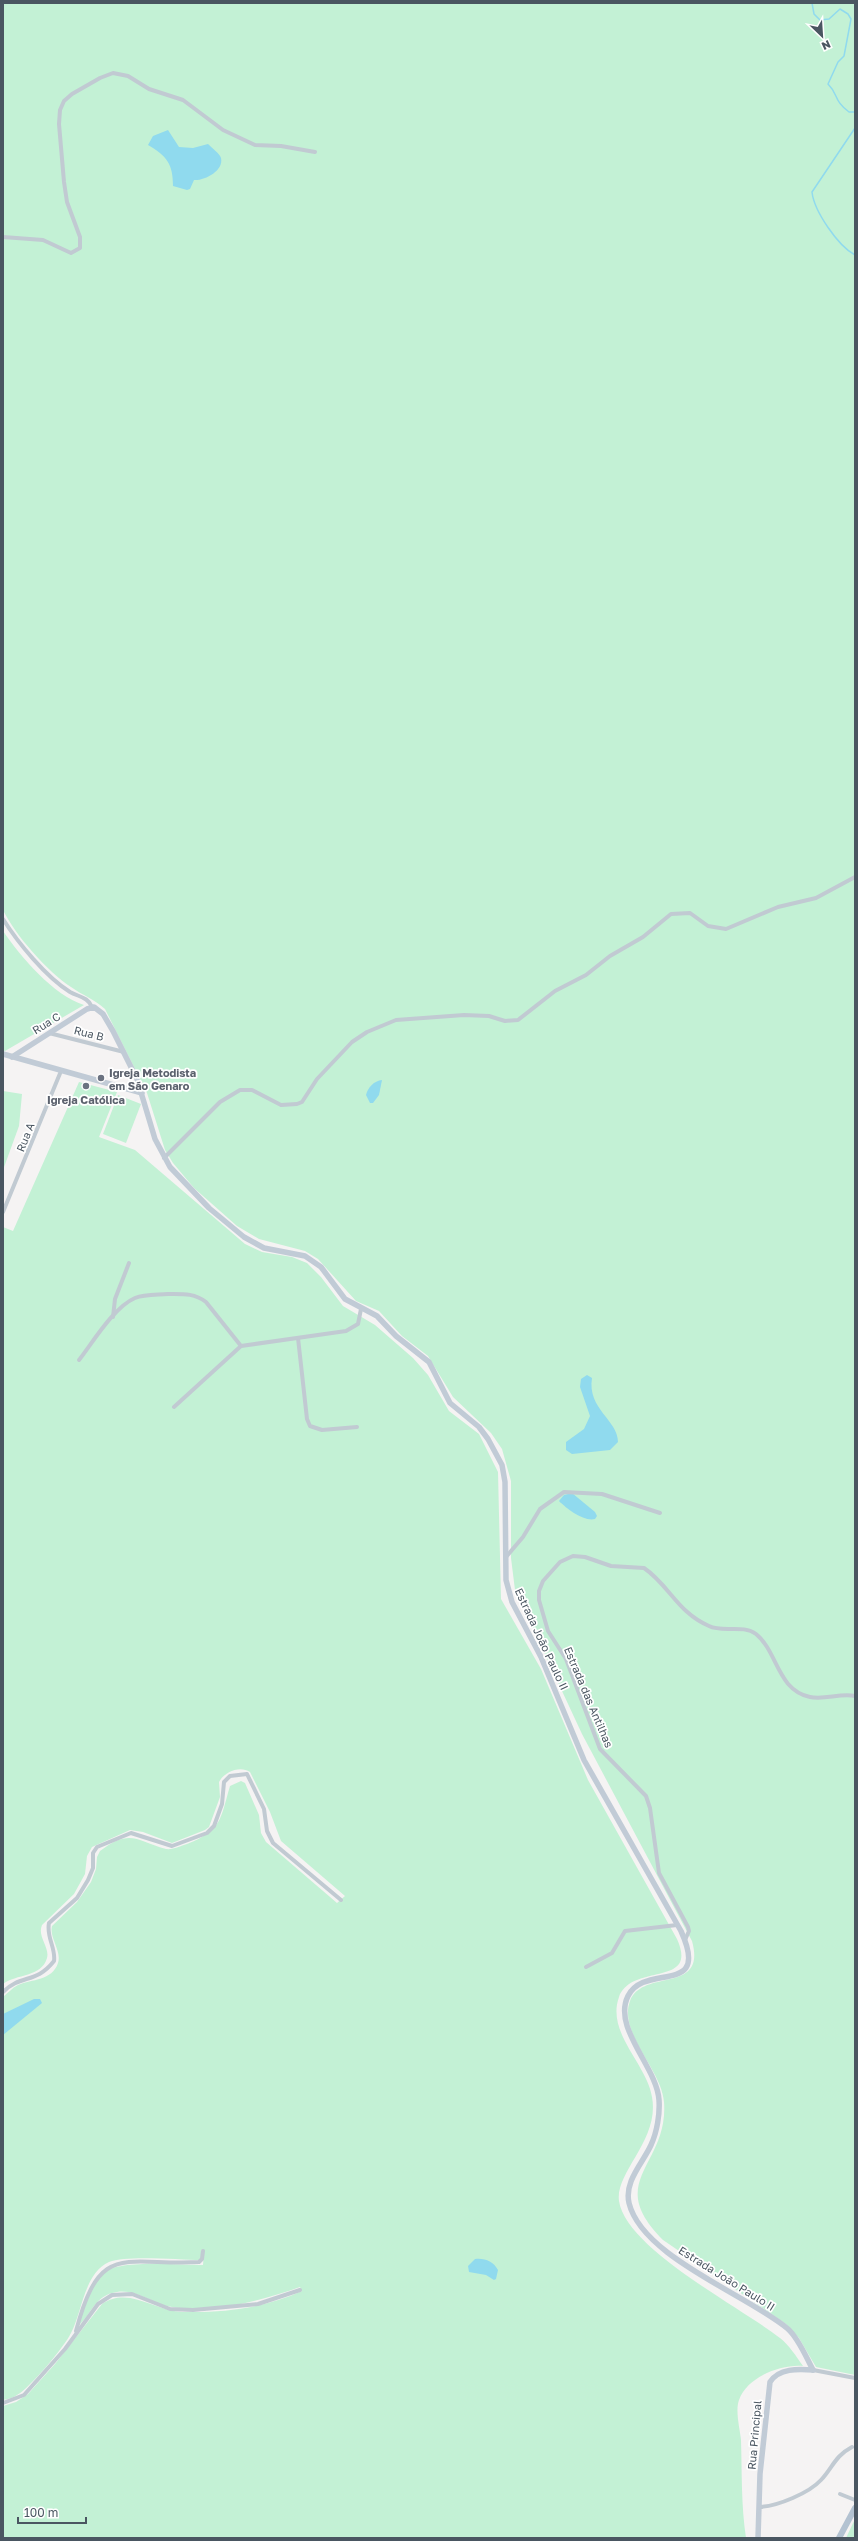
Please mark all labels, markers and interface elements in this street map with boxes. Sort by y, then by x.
north arrow [802,16,842,56]
text: N [820,38,833,53]
street label: Rua C [30,1009,62,1037]
street label: Rua B [73,1023,105,1043]
place label: Igreja Metodista em São Genaro [109,1066,196,1092]
marker: Igreja Metodista em São Genaro [96,1073,106,1083]
marker: Igreja Católica [81,1081,91,1091]
place label: Igreja Católica [47,1093,125,1106]
street label: Rua A [13,1120,37,1153]
street label: Estrada João Paulo II [513,1586,571,1692]
street label: Estrada das Antilhas [562,1645,616,1750]
street label: Estrada João Paulo II [677,2243,777,2313]
street label: Rua Principal [744,2399,764,2470]
scale bar [18,2499,86,2525]
text: 100 m [24,2505,58,2520]

